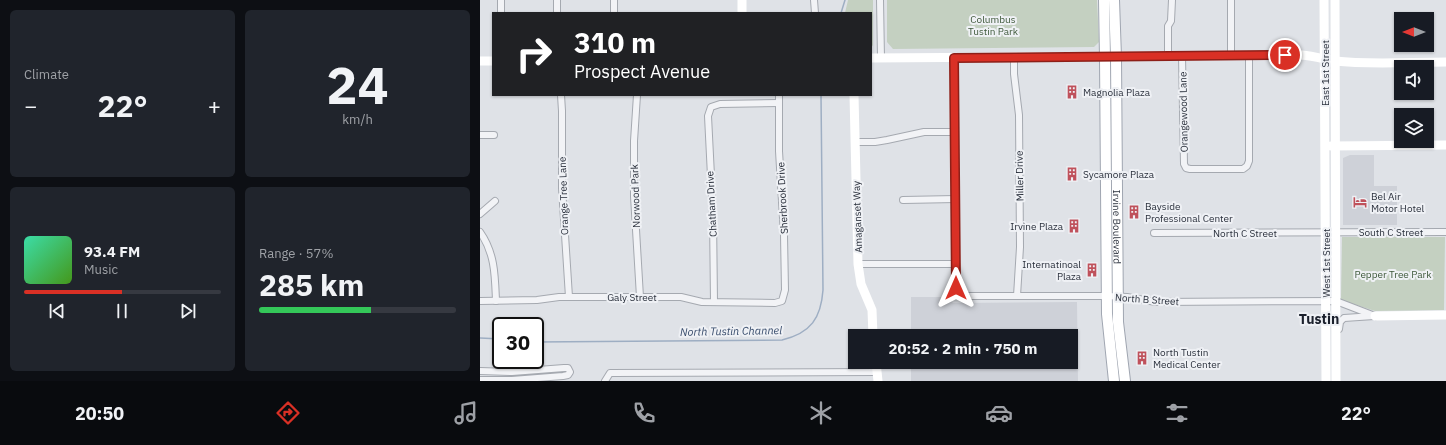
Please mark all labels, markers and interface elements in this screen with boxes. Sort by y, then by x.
north arrow [1394,12,1434,52]
map controls [1394,12,1434,148]
park label: Columbus Tustin Park [968,13,1019,38]
text: 310 m [574,24,656,61]
icon: right [508,28,560,80]
pin [1268,38,1302,72]
street label: East 1st Street [1319,40,1332,106]
icon: arrive [1274,44,1296,66]
text: 24 [326,51,389,118]
text: Prospect Avenue [574,60,710,83]
button: sound [1394,60,1434,100]
text: Climate [24,66,69,83]
street label: Orangewood Lane [1176,71,1191,153]
building icon: Magnolia Plaza [1064,84,1080,100]
text: 22° [97,86,148,125]
place label: Magnolia Plaza [1083,86,1151,99]
text: − [24,91,37,120]
text: + [208,91,221,120]
button: layers [1394,108,1434,148]
text: km/h [342,111,373,128]
street label: Miller Drive [1013,150,1026,201]
street label: Orange Tree Lane [556,156,571,235]
street label: Sherbrook Drive [774,161,791,234]
street label: Norwood Park [628,163,643,228]
building icon: Sycamore Plaza [1064,166,1080,182]
place label: Sycamore Plaza [1083,168,1155,181]
street label: Chatham Drive [703,170,720,237]
street label: Amaganset Way [850,181,865,253]
street label: Irvine Boulevard [1110,190,1124,264]
place label: Bel Air Motor Hotel [1371,190,1424,215]
hotel icon: Bel Air Motor Hotel [1352,194,1368,210]
place label: Bayside Professional Center [1145,200,1233,225]
building icon: Bayside Professional Center [1126,204,1142,220]
building icon: Irvine Plaza [1066,218,1082,234]
place label: Irvine Plaza [1010,220,1064,233]
street label: South C Street [1359,226,1424,239]
street label: North C Street [1213,227,1277,240]
street label: West 1st Street [1320,228,1333,298]
text: 93.4 FM [84,242,140,261]
text: Range · 57% [259,245,333,262]
place label: Internatinoal Plaza [1022,258,1082,283]
text: Music [84,261,118,278]
building icon: Internatinoal Plaza [1084,262,1100,278]
text: 285 km [259,265,364,304]
position arrow [935,267,977,309]
park label: Pepper Tree Park [1355,268,1432,281]
street label: Galy Street [607,291,657,304]
street label: North B Street [1114,291,1180,308]
icon: previous [46,300,68,322]
icon: pause [111,300,133,322]
icon: next [177,300,199,322]
district label: Tustin [1299,310,1339,328]
speed limit sign: 30 [492,317,544,369]
water label: North Tustin Channel [680,323,782,339]
text: 20:52 · 2 min · 750 m [889,339,1037,358]
place label: North Tustin Medical Center [1153,346,1221,371]
building icon: North Tustin Medical Center [1134,350,1150,366]
icon: directions [274,399,302,427]
icon: music [452,399,480,427]
icon: phone [630,399,658,427]
icon: climate [807,399,835,427]
icon: car [985,399,1013,427]
icon: filters [1163,399,1191,427]
text: 20:50 [75,402,124,425]
text: 22° [1341,402,1371,425]

